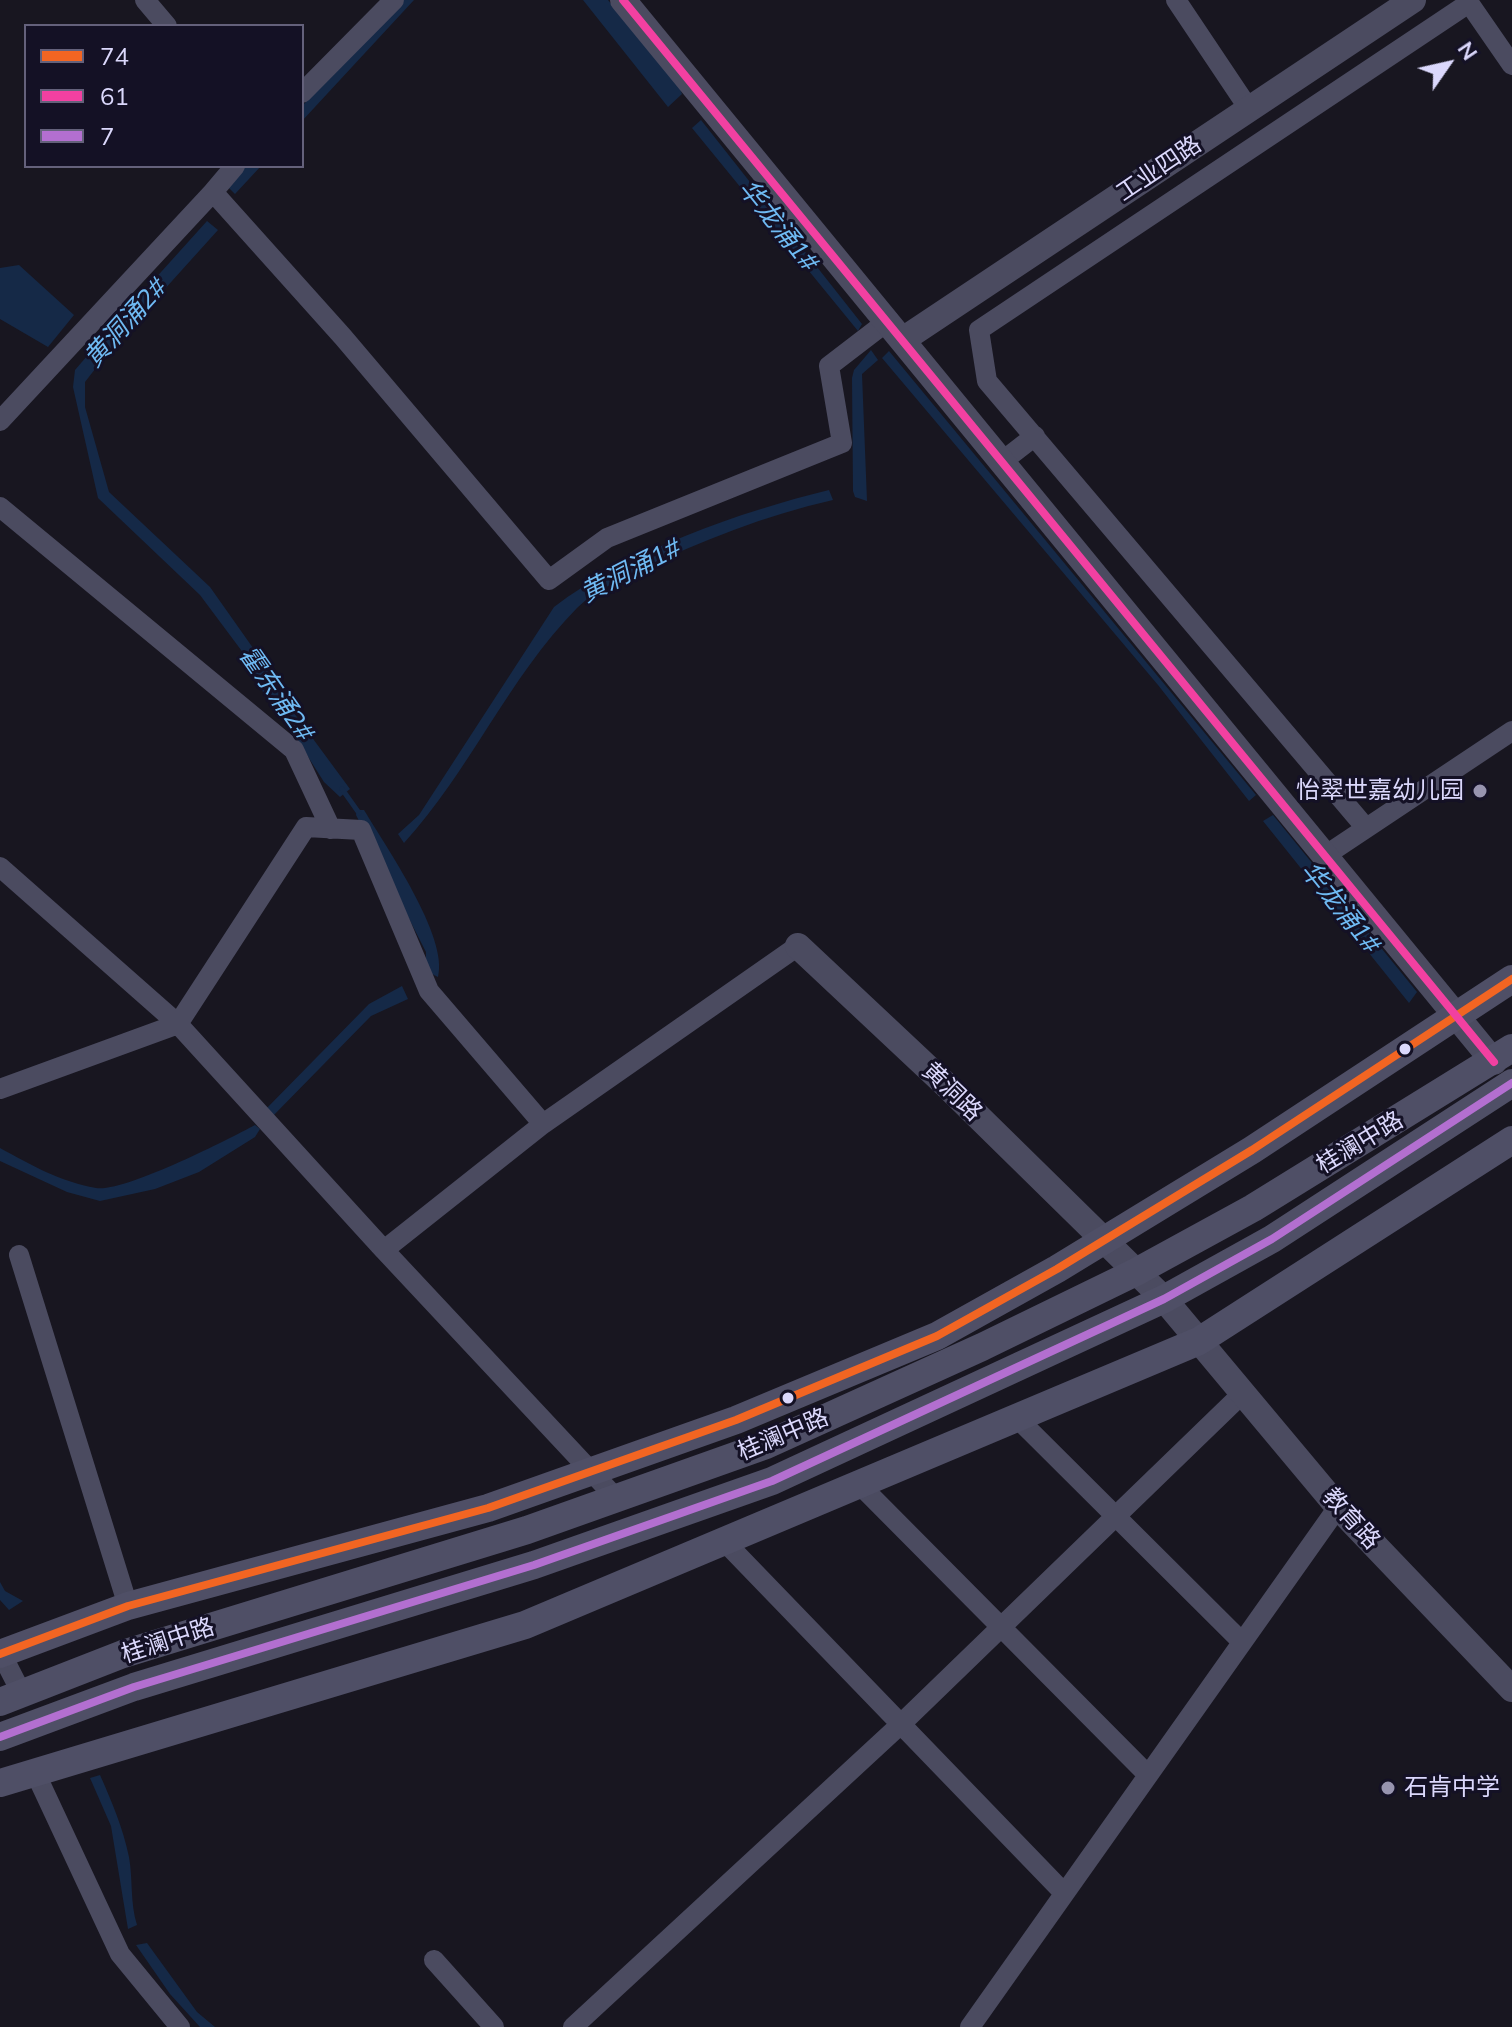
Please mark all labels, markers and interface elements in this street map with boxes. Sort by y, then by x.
legend [24,24,304,168]
north arrow [1408,24,1488,104]
text: N [1452,36,1484,65]
text: 74 [100,41,129,71]
text: 61 [100,81,129,111]
text: 7 [100,121,114,151]
street label: 工业四路 [1111,130,1207,208]
water label: 华龙涌1# [732,174,824,278]
water label: 黄洞涌2# [78,272,174,374]
water label: 黄洞涌1# [575,532,687,610]
water label: 霍东涌2# [232,640,320,748]
place label: 怡翠世嘉幼儿园 [1296,777,1464,805]
marker: 怡翠世嘉幼儿园 [1471,782,1489,800]
water label: 华龙涌1# [1294,856,1386,960]
unlabelled marker [1397,1041,1413,1057]
street label: 黄洞路 [916,1057,988,1127]
street label: 桂澜中路 [1311,1106,1409,1180]
unlabelled marker [780,1390,796,1406]
street label: 桂澜中路 [733,1403,833,1467]
street label: 教育路 [1316,1483,1386,1555]
street label: 桂澜中路 [118,1612,218,1670]
place label: 石肯中学 [1404,1774,1500,1802]
marker: 石肯中学 [1379,1779,1397,1797]

